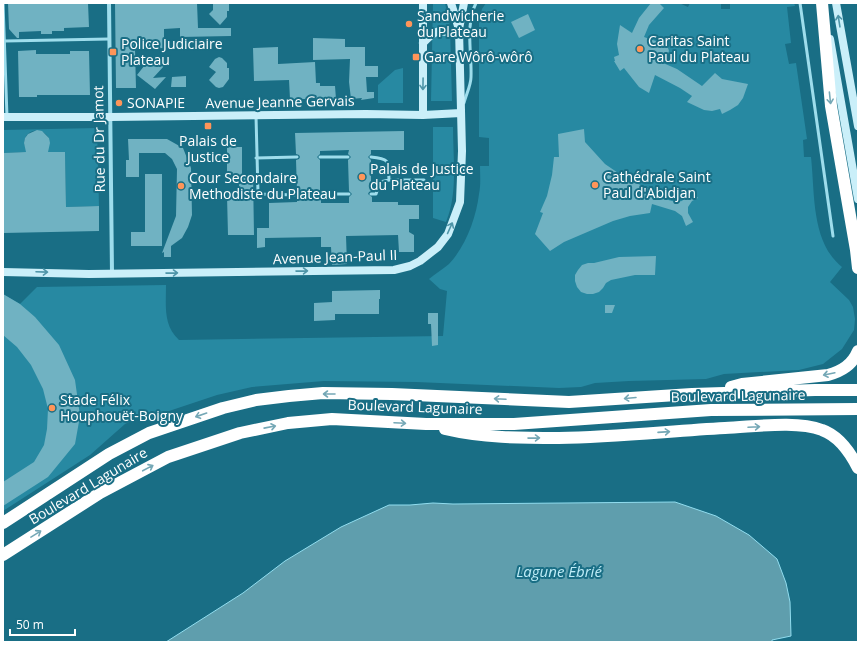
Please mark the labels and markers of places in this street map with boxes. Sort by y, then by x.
place label: Sandwicherie du Plateau [417,6,504,41]
marker: Sandwicherie du Plateau [404,19,414,29]
place label: Caritas Saint Paul du Plateau [648,31,750,66]
place label: Police Judiciaire Plateau [121,34,223,69]
marker: Caritas Saint Paul du Plateau [635,44,645,54]
marker: Police Judiciaire Plateau [108,47,118,57]
place label: Gare Wôrô-wôrô [424,47,533,66]
marker: Gare Wôrô-wôrô [411,52,421,62]
place label: SONAPIE [127,93,185,112]
marker: SONAPIE [114,98,124,108]
marker: Palais de Justice [203,121,213,131]
place label: Palais de Justice [179,131,237,166]
place label: Palais de Justice du Plateau [370,159,474,194]
place label: Cathédrale Saint Paul d'Abidjan [603,167,711,202]
place label: Cour Secondaire Methodiste du Plateau [189,168,336,203]
marker: Palais de Justice du Plateau [357,172,367,182]
marker: Cathédrale Saint Paul d'Abidjan [590,180,600,190]
marker: Cour Secondaire Methodiste du Plateau [176,181,186,191]
place label: Stade Félix Houphouët-Boigny [60,390,184,425]
marker: Stade Félix Houphouët-Boigny [47,403,57,413]

